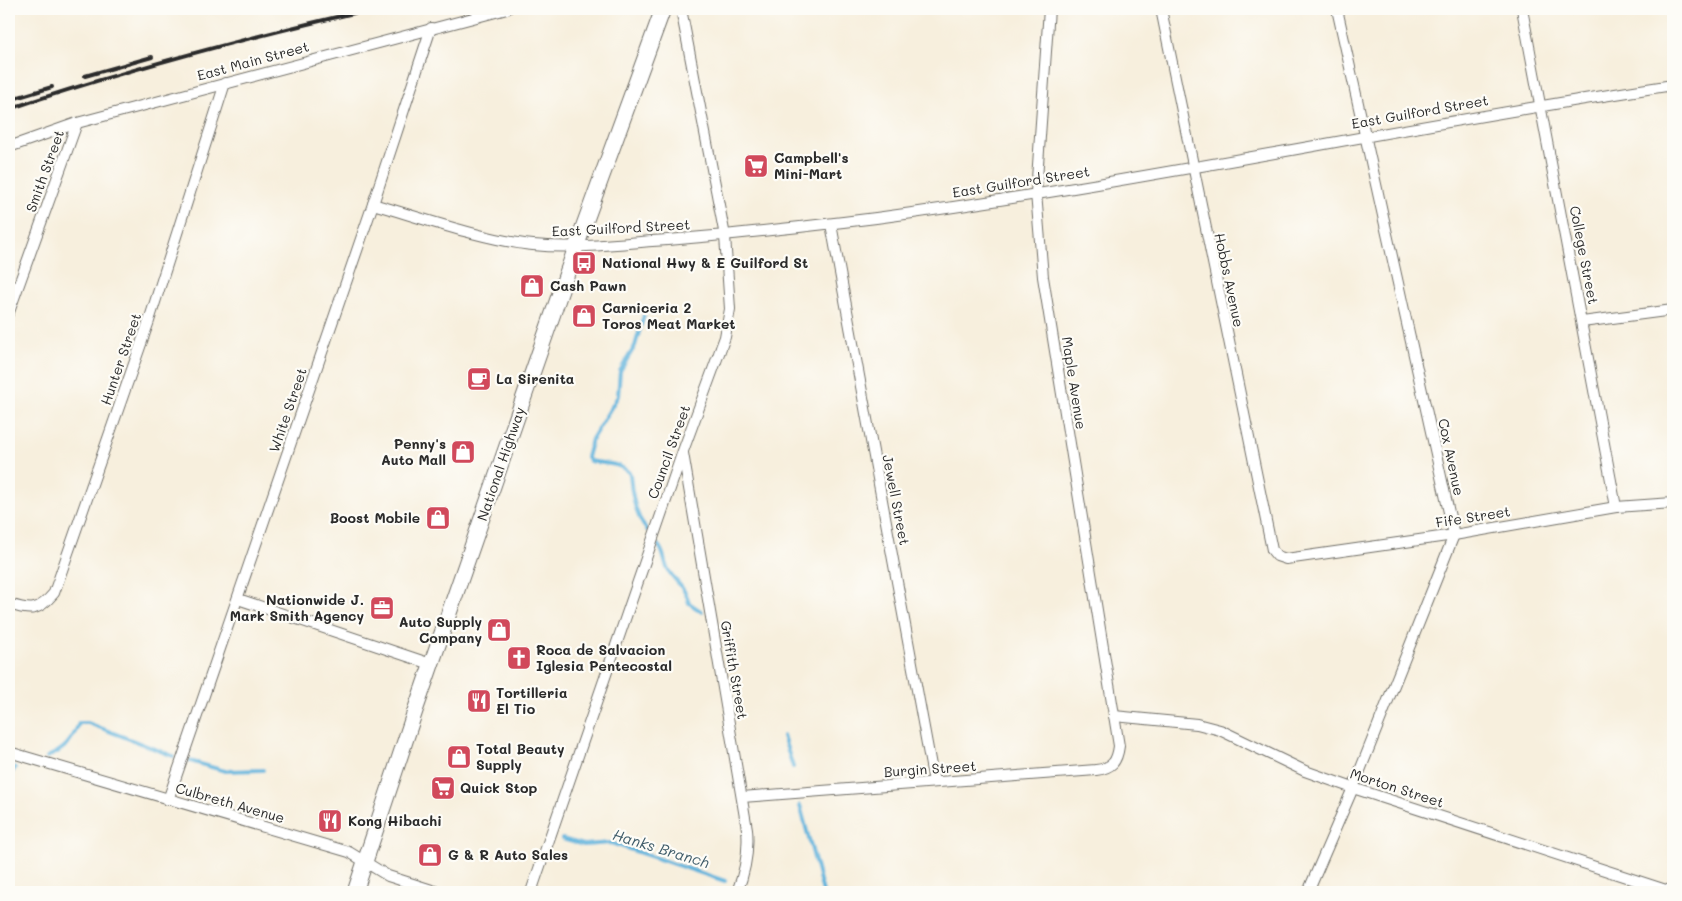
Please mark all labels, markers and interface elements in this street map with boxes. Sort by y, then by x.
street label: East Main Street [195,36,311,85]
street label: East Guilford Street [1350,90,1490,133]
street label: Smith Street [21,127,68,215]
place label: Campbell's Mini-Mart [774,148,849,183]
supermarket icon: Campbell's Mini-Mart [743,153,769,179]
street label: East Guilford Street [951,161,1091,202]
street label: College Street [1566,204,1603,306]
street label: East Guilford Street [551,214,691,241]
street label: Hobbs Avenue [1210,231,1249,329]
bus stop icon: National Hwy & E Guilford St [571,250,597,276]
place label: National Hwy & E Guilford St [602,253,808,272]
shop icon: Cash Pawn [519,273,545,299]
place label: Cash Pawn [550,276,626,295]
place label: Carniceria 2 Toros Meat Market [602,298,736,333]
shop icon: Carniceria 2 Toros Meat Market [571,303,597,329]
street label: Hunter Street [96,310,145,407]
street label: Maple Avenue [1058,335,1091,431]
street label: White Street [264,365,311,455]
cafe icon: La Sirenita [466,366,492,392]
place label: La Sirenita [496,369,575,388]
street label: Council Street [643,402,694,501]
street label: National Highway [472,404,529,523]
street label: Cox Avenue [1434,417,1469,497]
place label: Penny's Auto Mall [381,434,446,469]
shop icon: Penny's Auto Mall [450,439,476,465]
street label: Jewell Street [878,453,915,547]
street label: Fife Street [1434,501,1512,532]
shop icon: Boost Mobile [425,505,451,531]
place label: Boost Mobile [330,508,420,527]
place label: Nationwide J. Mark Smith Agency [230,590,364,625]
office icon: Nationwide J. Mark Smith Agency [369,595,395,621]
place label: Auto Supply Company [399,612,482,647]
shop icon: Auto Supply Company [486,617,512,643]
street label: Griffith Street [716,619,753,721]
place label: Roca de Salvacion Iglesia Pentecostal [536,640,672,675]
church icon: Roca de Salvacion Iglesia Pentecostal [506,645,532,671]
place label: Tortilleria El Tio [496,683,568,718]
restaurant icon: Tortilleria El Tio [466,688,492,714]
place label: Total Beauty Supply [476,739,565,774]
shop icon: Total Beauty Supply [446,744,472,770]
street label: Burgin Street [883,756,977,781]
street label: Morton Street [1348,763,1447,812]
supermarket icon: Quick Stop [430,775,456,801]
street label: Culbreth Avenue [173,778,287,827]
place label: Quick Stop [460,778,537,797]
restaurant icon: Kong Hibachi [317,808,343,834]
place label: Kong Hibachi [348,811,442,830]
water label: Hanks Branch [610,824,712,872]
shop icon: G & R Auto Sales [417,842,443,868]
place label: G & R Auto Sales [448,845,568,864]

